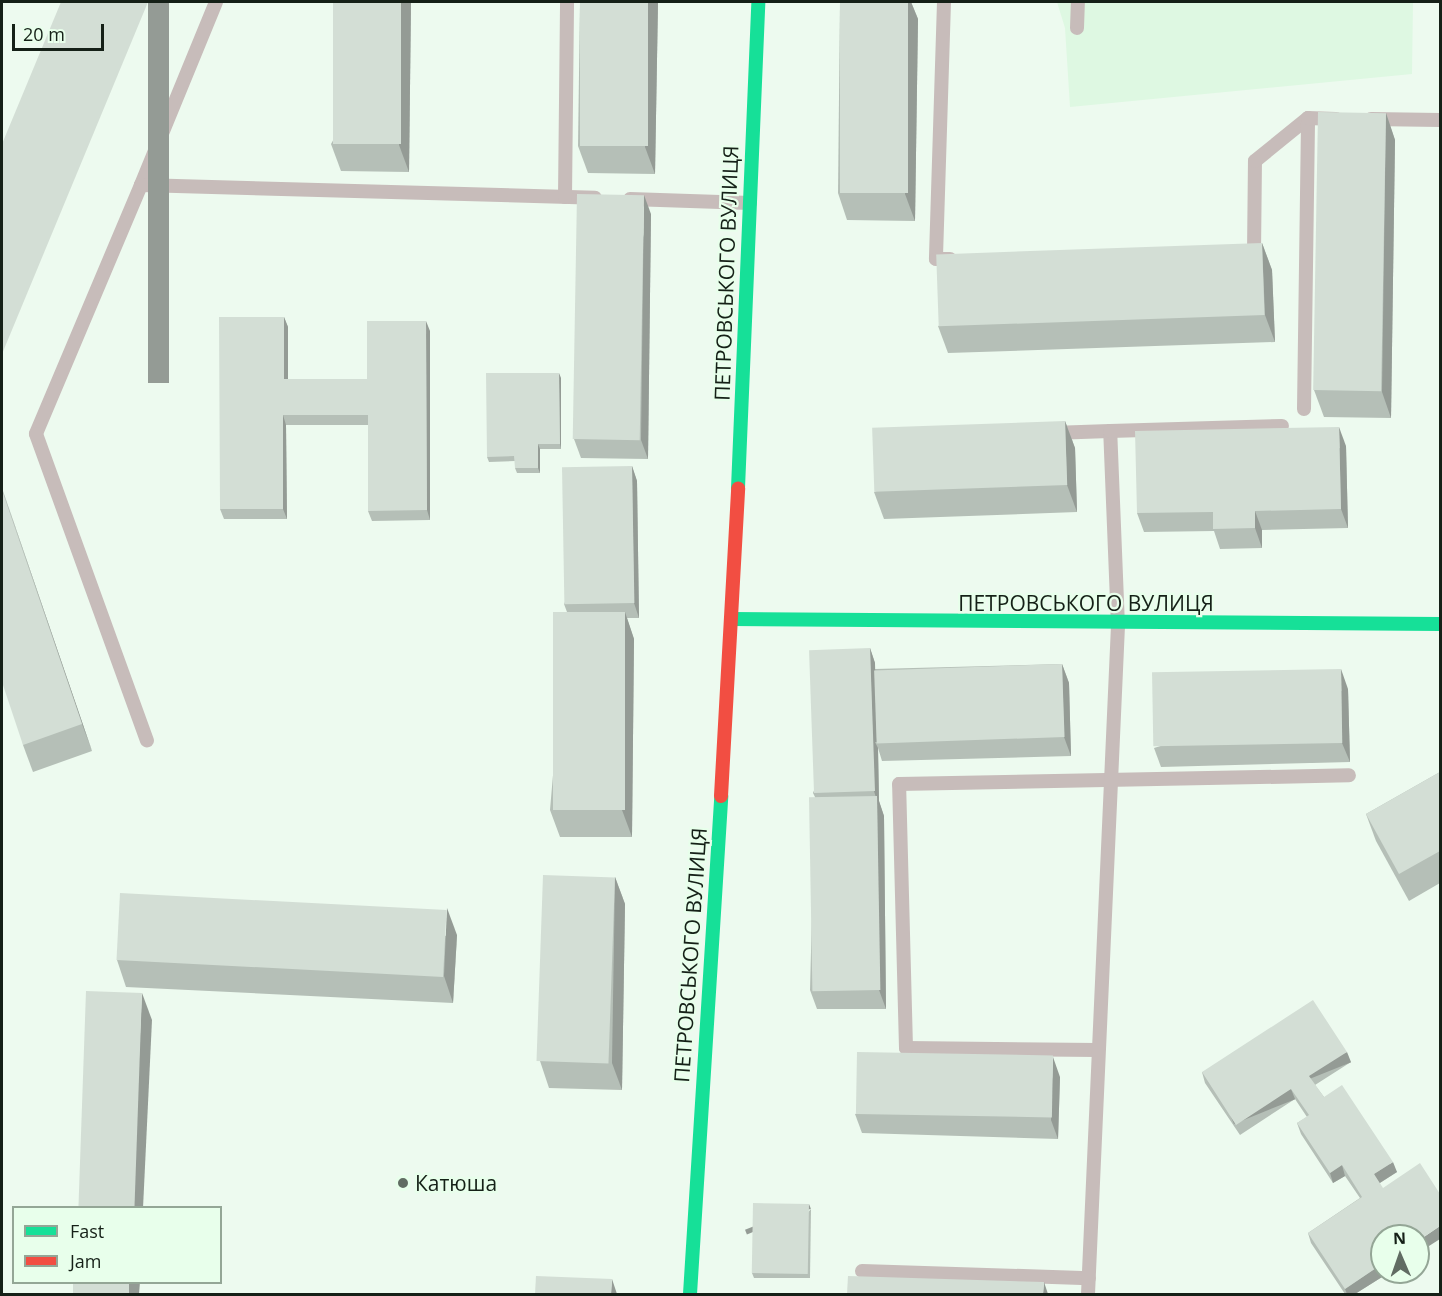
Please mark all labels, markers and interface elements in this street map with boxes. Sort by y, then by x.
scale bar [15,12,106,50]
text: 20 m [23,22,65,46]
street label: ПЕТРОВСЬКОГО ВУЛИЦЯ [709,145,743,401]
street label: ПЕТРОВСЬКОГО ВУЛИЦЯ [958,590,1214,616]
street label: ПЕТРОВСЬКОГО ВУЛИЦЯ [669,827,711,1083]
place label: Катюша [415,1170,497,1196]
marker: Катюша [396,1176,410,1190]
legend [12,1206,222,1284]
text: Fast [70,1219,104,1243]
north arrow [1370,1224,1430,1284]
text: N [1393,1227,1406,1249]
text: Jam [70,1249,102,1273]

